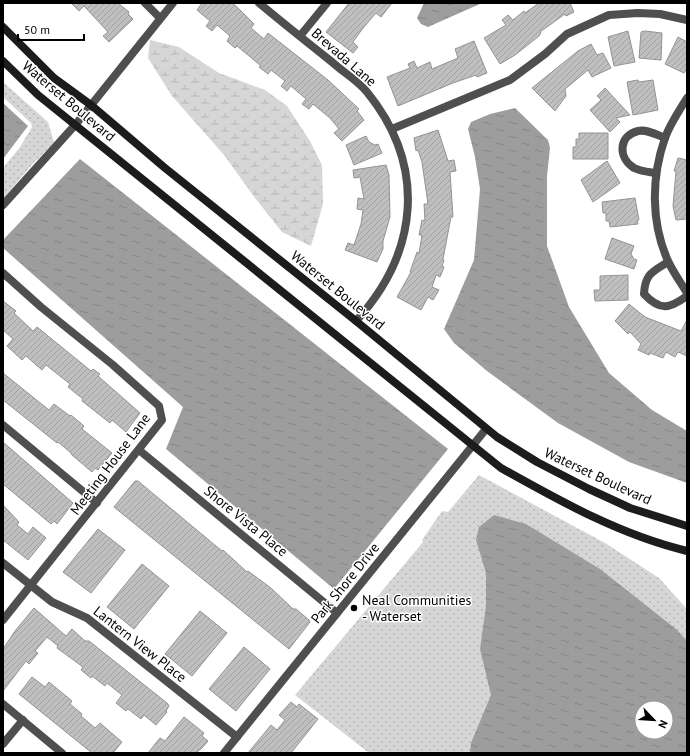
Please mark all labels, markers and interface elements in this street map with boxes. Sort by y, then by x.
scale bar [18,16,84,42]
text: 50 m [24,22,50,37]
street label: Brevada Lane [308,24,380,90]
street label: Waterset Boulevard [19,57,119,145]
street label: Waterset Boulevard [287,246,389,334]
street label: Meeting House Lane [66,410,154,518]
street label: Waterset Boulevard [542,443,654,509]
street label: Shore Vista Place [200,482,292,560]
street label: Park Shore Drive [307,539,383,627]
place label: Neal Communities - Waterset [362,591,472,625]
street label: Lantern View Place [90,602,190,686]
marker: Neal Communities - Waterset [349,603,359,613]
north arrow [634,700,674,740]
text: N [655,718,671,730]

